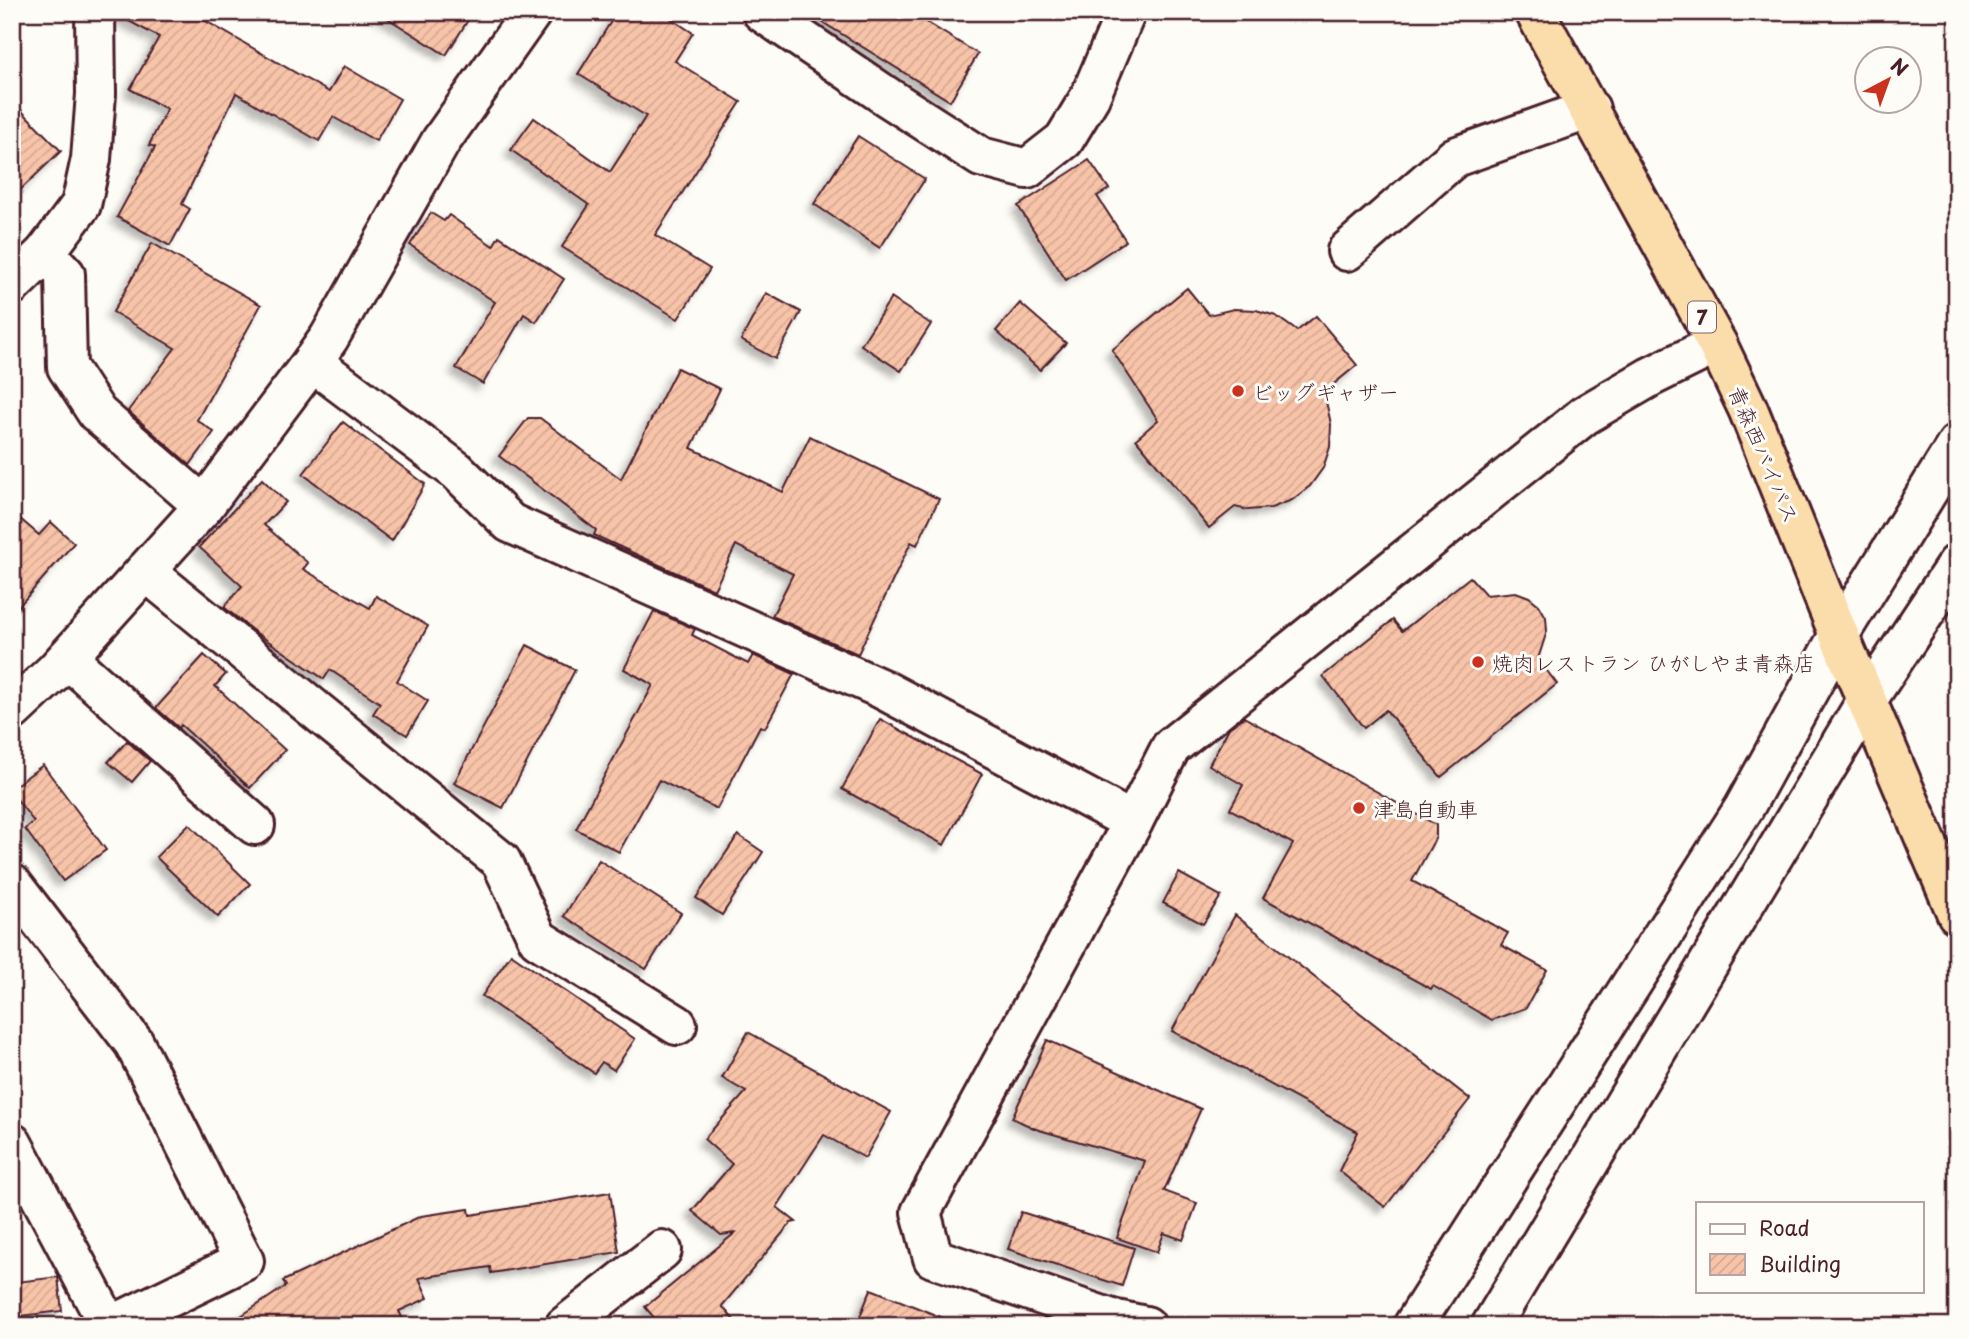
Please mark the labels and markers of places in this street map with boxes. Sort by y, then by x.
place label: ビッグギャザー [1252,375,1399,407]
marker: ビッグギャザー [1230,383,1246,399]
place label: 焼肉レストラン ひがしやま青森店 [1492,646,1815,678]
marker: 焼肉レストラン ひがしやま青森店 [1470,654,1486,670]
place label: 津島自動車 [1373,792,1478,824]
marker: 津島自動車 [1351,800,1367,816]

